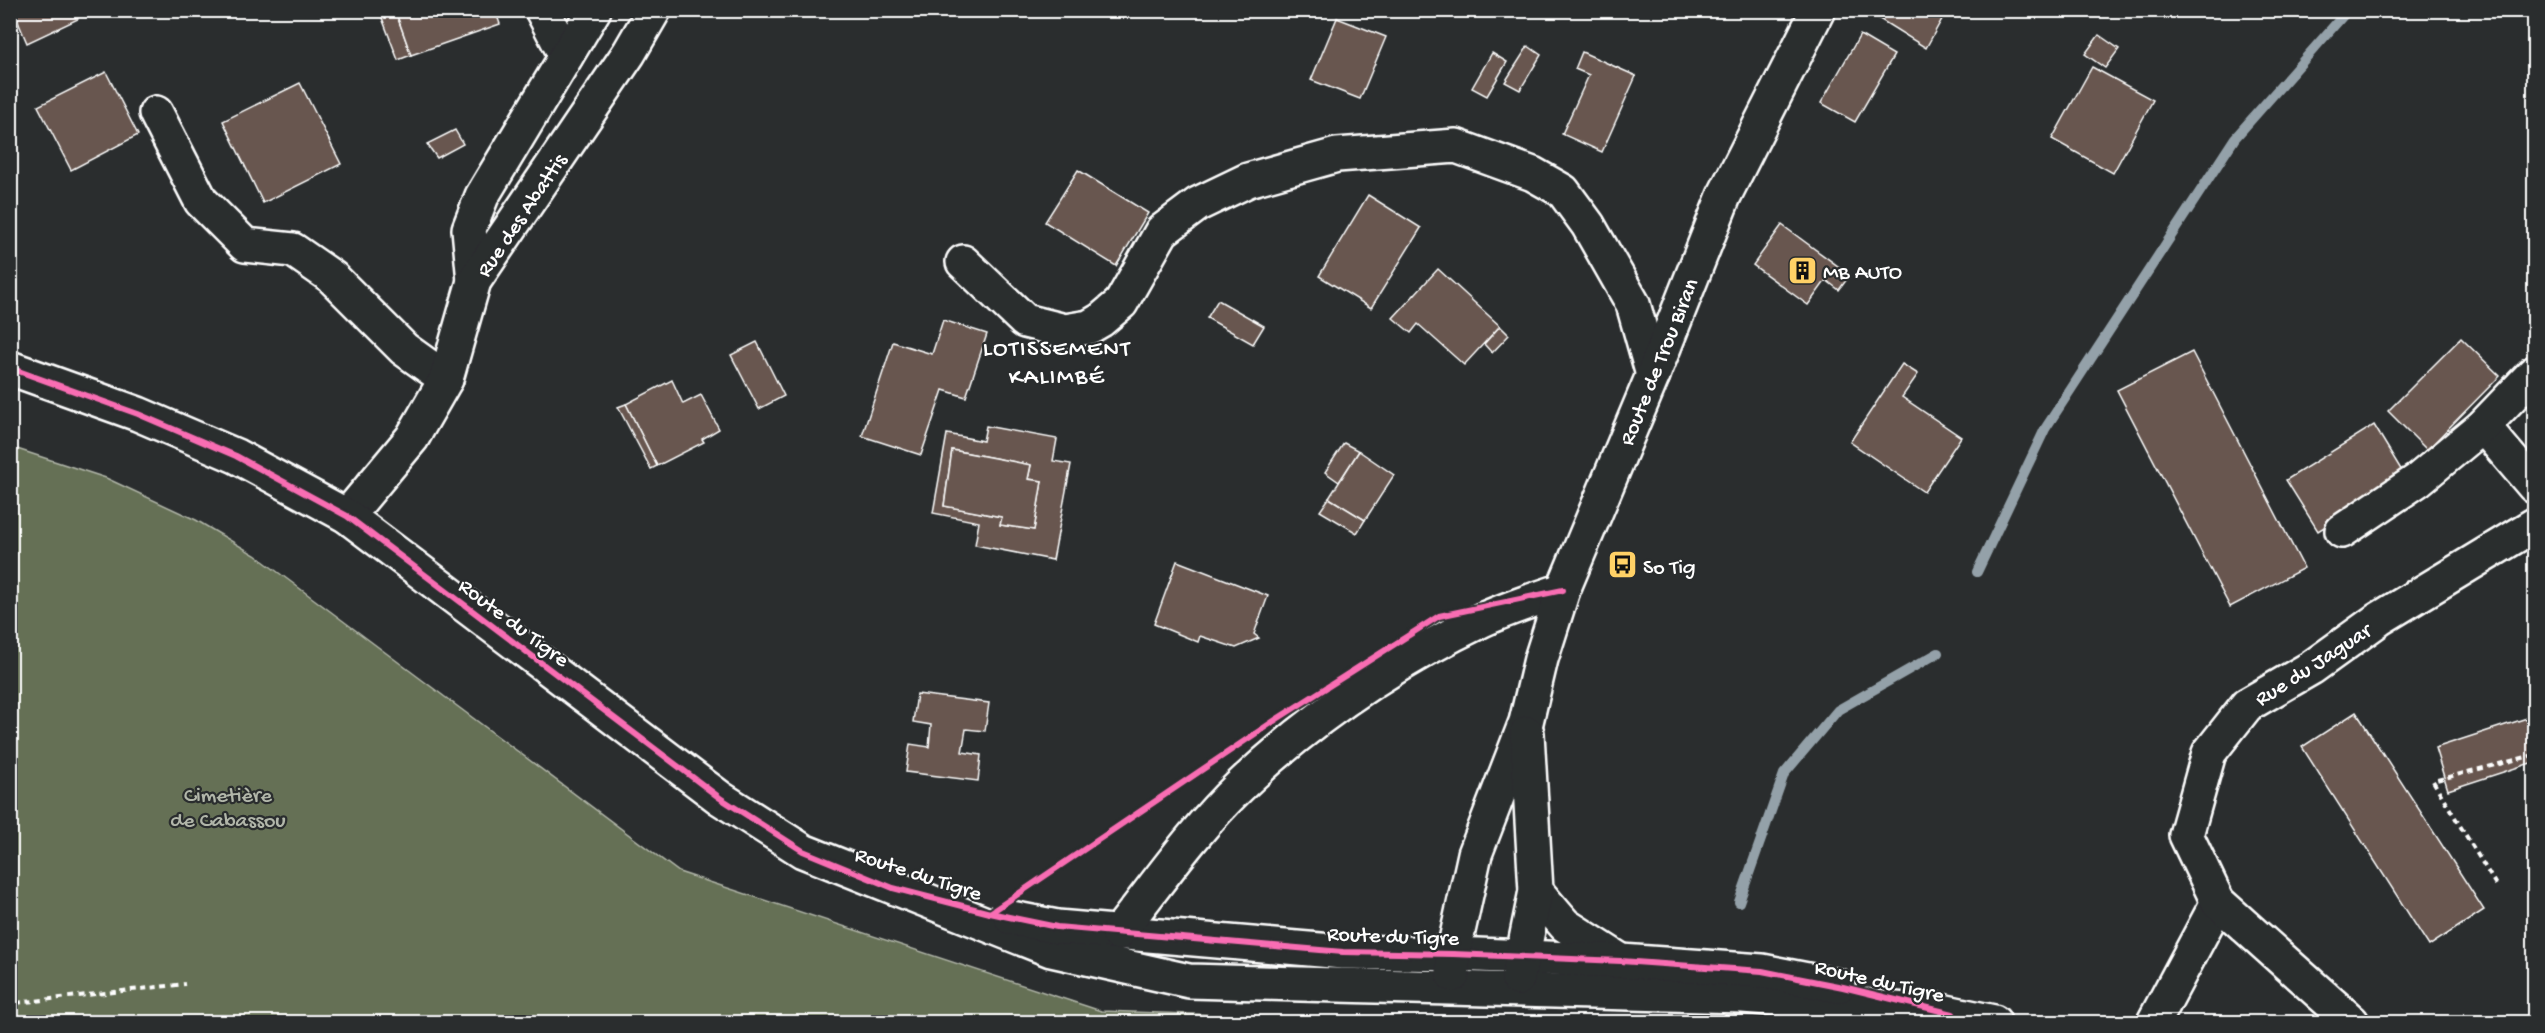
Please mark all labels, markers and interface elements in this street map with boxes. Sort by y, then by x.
street label: Rue des Abattis [472,149,575,283]
building icon: MB AUTO [1786,254,1818,286]
place label: MB AUTO [1823,261,1902,287]
street label: Route de Trou Biran [1615,275,1706,450]
district label: LOTISSEMENT KALIMBÉ [983,336,1131,393]
bus stop icon: So Tig [1606,549,1638,581]
place label: So Tig [1643,556,1696,582]
street label: Route du Tigre [452,574,574,675]
street label: Rue du Jaguar [2251,618,2379,714]
park label: Cimetière de Cabassou [170,784,286,835]
street label: Route du Tigre [851,843,985,909]
street label: Route du Tigre [1326,923,1460,953]
street label: Route du Tigre [1812,955,1947,1011]

